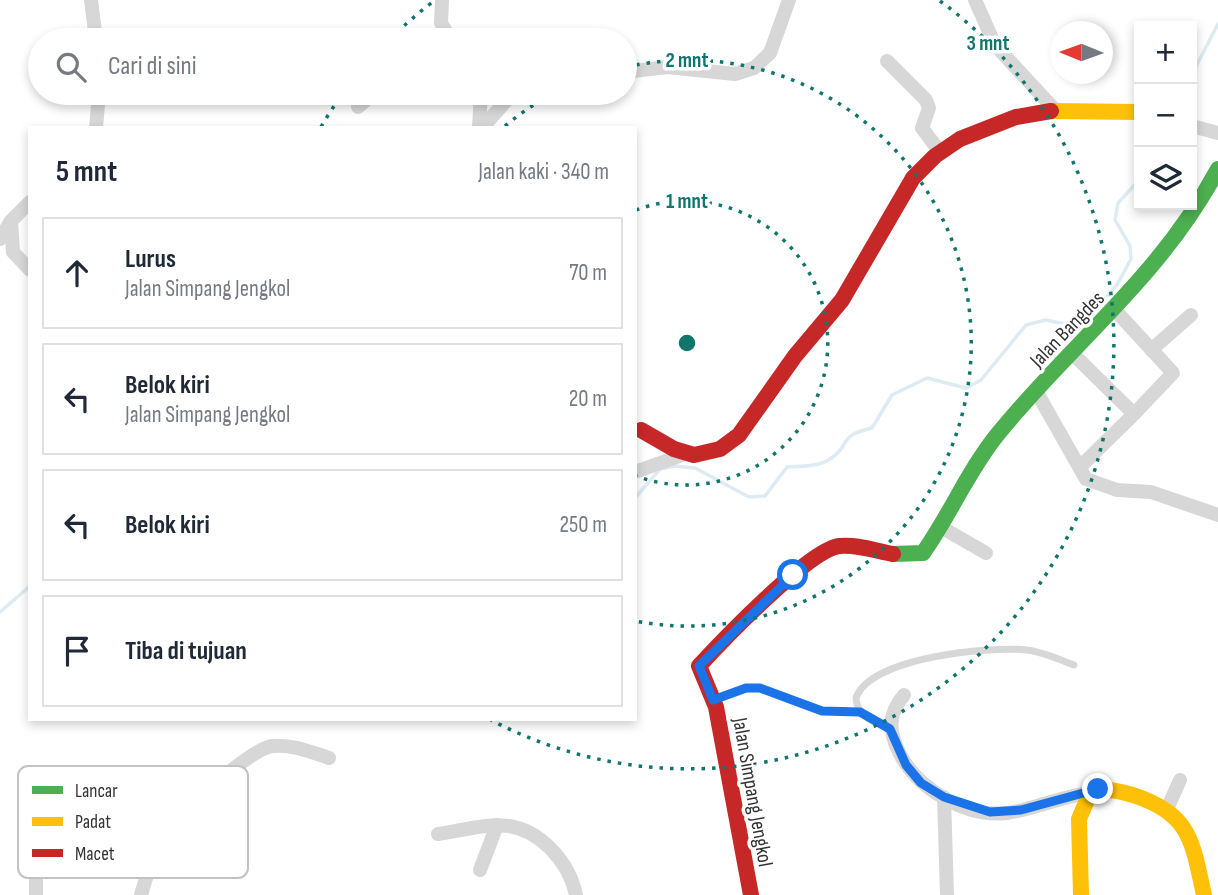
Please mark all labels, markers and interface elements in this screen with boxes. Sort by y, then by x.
north arrow [1050,21,1113,84]
map controls [1134,21,1197,210]
button: + [1134,21,1197,84]
search box [28,28,637,105]
text: 3 mnt [967,31,1010,56]
icon: search [52,48,90,86]
text: 2 mnt [666,48,708,73]
text: Cari di sini [108,51,197,82]
button: − [1134,84,1197,147]
button: layers [1134,147,1197,210]
text: 5 mnt [56,154,117,190]
text: Jalan kaki · 340 m [478,158,609,186]
text: 1 mnt [666,189,708,214]
text: Lurus [125,244,176,275]
icon: ahead [58,254,96,292]
text: 70 m [569,259,607,287]
text: Jalan Simpang Jengkol [125,275,290,303]
street label: Jalan Bangdes [1024,286,1110,373]
centre of rings [675,331,699,355]
text: Belok kiri [125,370,210,401]
icon: left [58,380,96,418]
text: 20 m [569,385,607,413]
text: Jalan Simpang Jengkol [125,401,290,429]
icon: left [58,506,96,544]
text: Belok kiri [125,510,210,541]
text: 250 m [560,511,607,539]
route start [777,559,808,590]
icon: arrive [58,632,96,670]
text: Tiba di tujuan [125,636,247,667]
street label: Jalan Simpang Jengkol [727,715,778,869]
legend [18,766,248,878]
route end [1082,773,1113,804]
text: Lancar [75,780,118,803]
text: Padat [75,811,111,834]
text: Macet [75,843,115,866]

